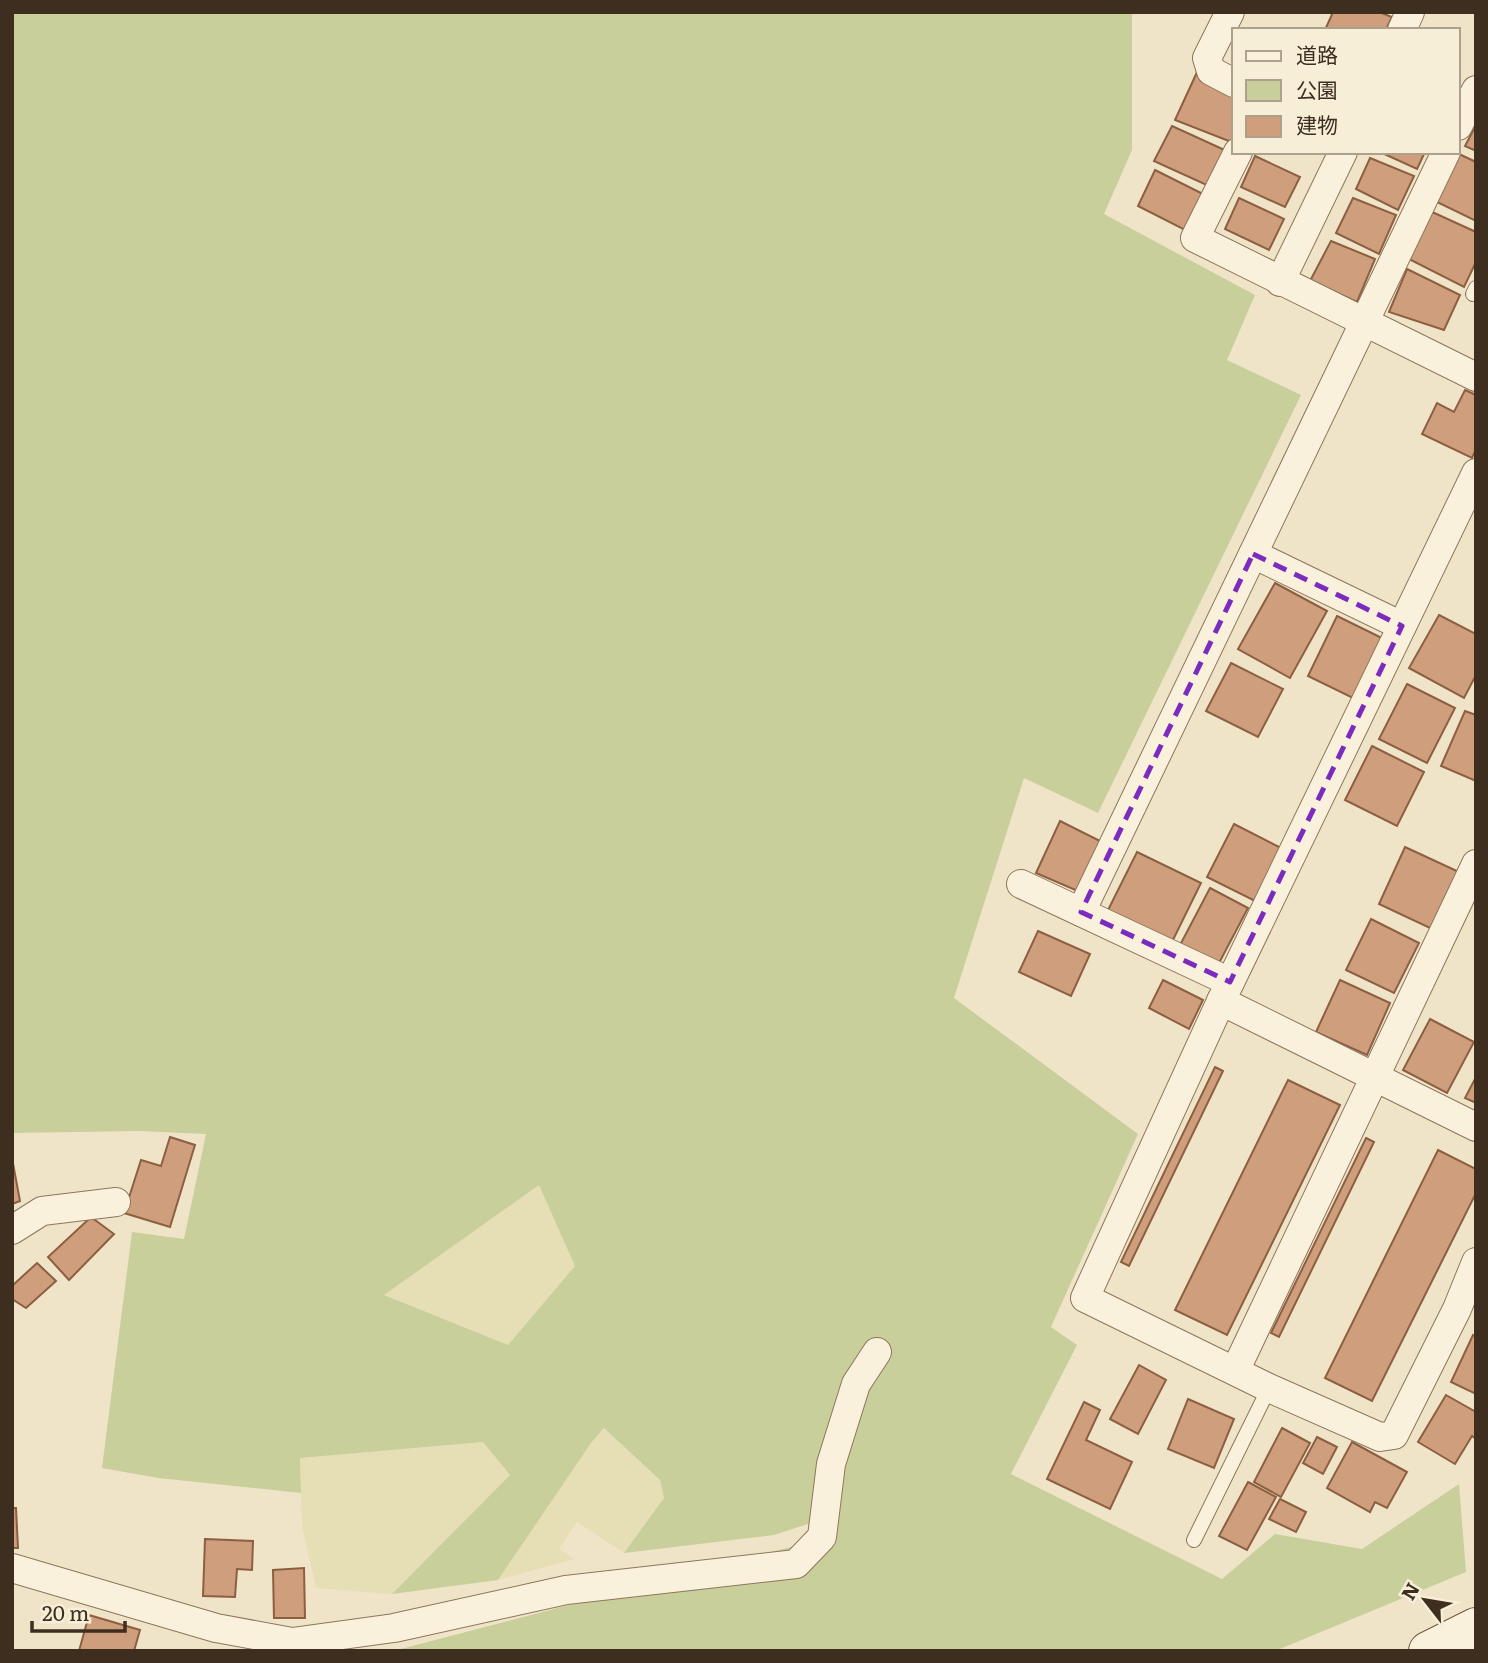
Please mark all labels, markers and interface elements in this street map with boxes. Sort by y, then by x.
legend [1232,28,1460,154]
text: 道路 [1296,38,1338,69]
text: 公園 [1296,73,1338,104]
text: 建物 [1296,108,1338,139]
north arrow [1390,1565,1460,1635]
text: N [1393,1577,1426,1605]
scale bar [32,1590,124,1634]
text: 20 m [42,1596,89,1627]

